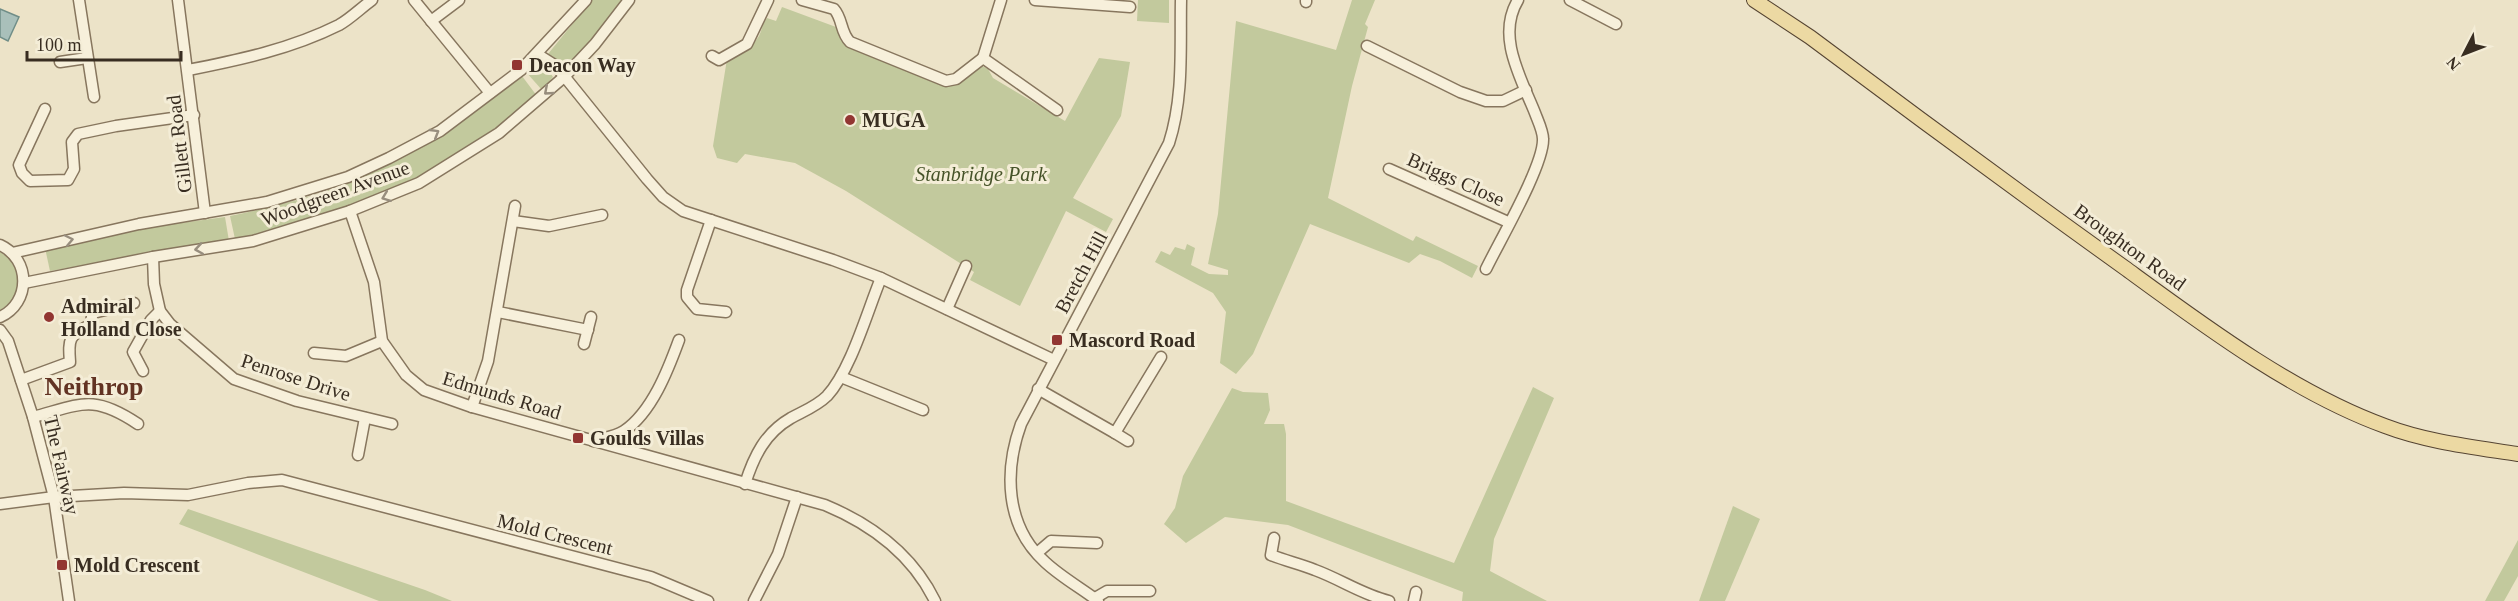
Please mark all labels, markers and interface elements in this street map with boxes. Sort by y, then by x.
scale bar [27,24,182,62]
north arrow [2434,24,2494,84]
text: 100 m [36,35,82,55]
text: N [2443,53,2463,74]
place label: Deacon Way [529,54,636,77]
marker: Deacon Way [510,58,524,72]
one-way arrow [545,84,555,95]
street label: Gillett Road [162,94,196,194]
place label: MUGA [862,109,926,131]
marker: MUGA [843,113,857,127]
one-way arrow [429,129,439,140]
street label: Briggs Close [1404,148,1508,211]
street label: Woodgreen Avenue [258,156,413,231]
park label: Stanbridge Park [915,163,1048,186]
one-way arrow [381,190,392,202]
street label: Broughton Road [2069,199,2190,296]
street label: Bretch Hill [1050,227,1112,317]
one-way arrow [64,234,74,247]
one-way arrow [195,243,204,255]
place label: Admiral Holland Close [61,295,182,340]
marker: Admiral Holland Close [42,310,56,324]
place label: Mascord Road [1069,329,1195,351]
marker: Mascord Road [1050,333,1064,347]
street label: Penrose Drive [238,349,354,405]
street label: Edmunds Road [440,367,564,423]
district label: Neithrop [44,372,144,401]
street label: The Fairway [39,413,84,517]
place label: Goulds Villas [590,427,704,449]
marker: Goulds Villas [571,431,585,445]
street label: Mold Crescent [495,509,615,559]
place label: Mold Crescent [74,554,200,576]
marker: Mold Crescent [55,558,69,572]

